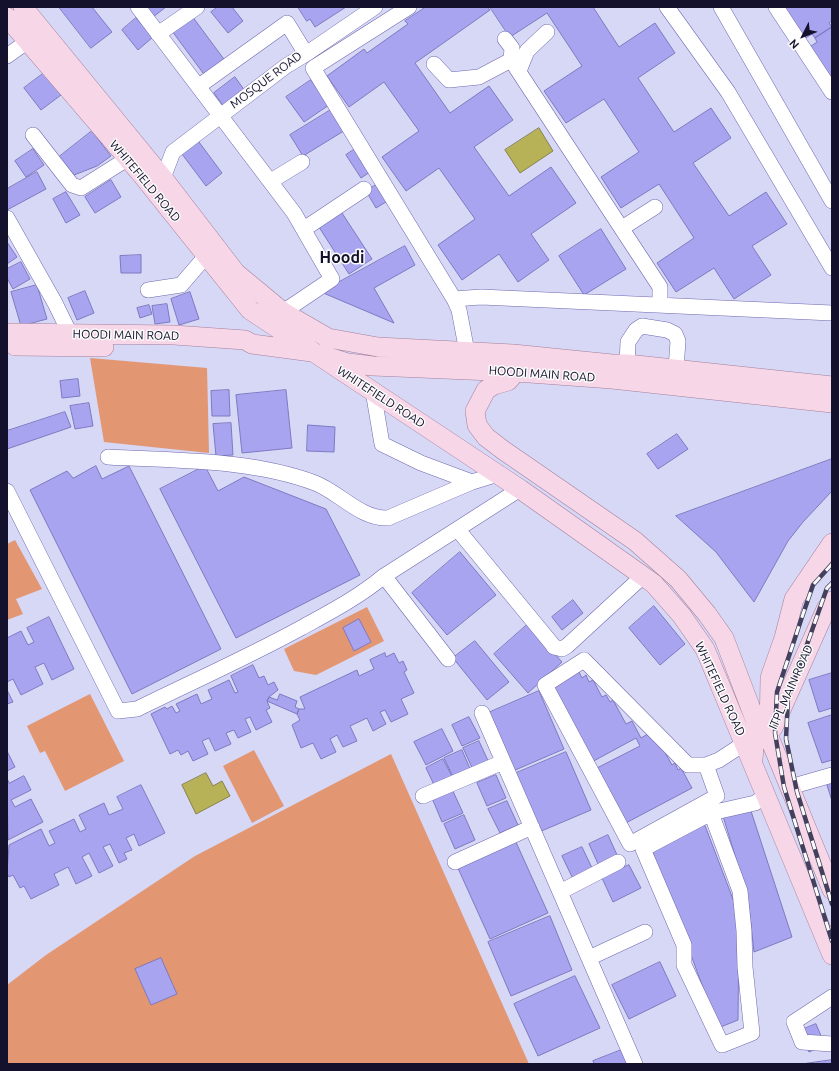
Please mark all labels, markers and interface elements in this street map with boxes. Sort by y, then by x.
north arrow [783,16,823,56]
text: N [787,37,801,51]
street label: MOSQUE ROAD [227,48,305,112]
street label: WHITEFIELD ROAD [107,137,183,225]
district label: Hoodi [320,248,364,268]
street label: HOODI MAIN ROAD [72,327,180,343]
street label: WHITEFIELD ROAD [334,363,428,431]
street label: HOODI MAIN ROAD [488,363,596,385]
street label: WHITEFIELD ROAD [692,640,748,738]
street label: ITPL MAIN ROAD [766,642,816,732]

